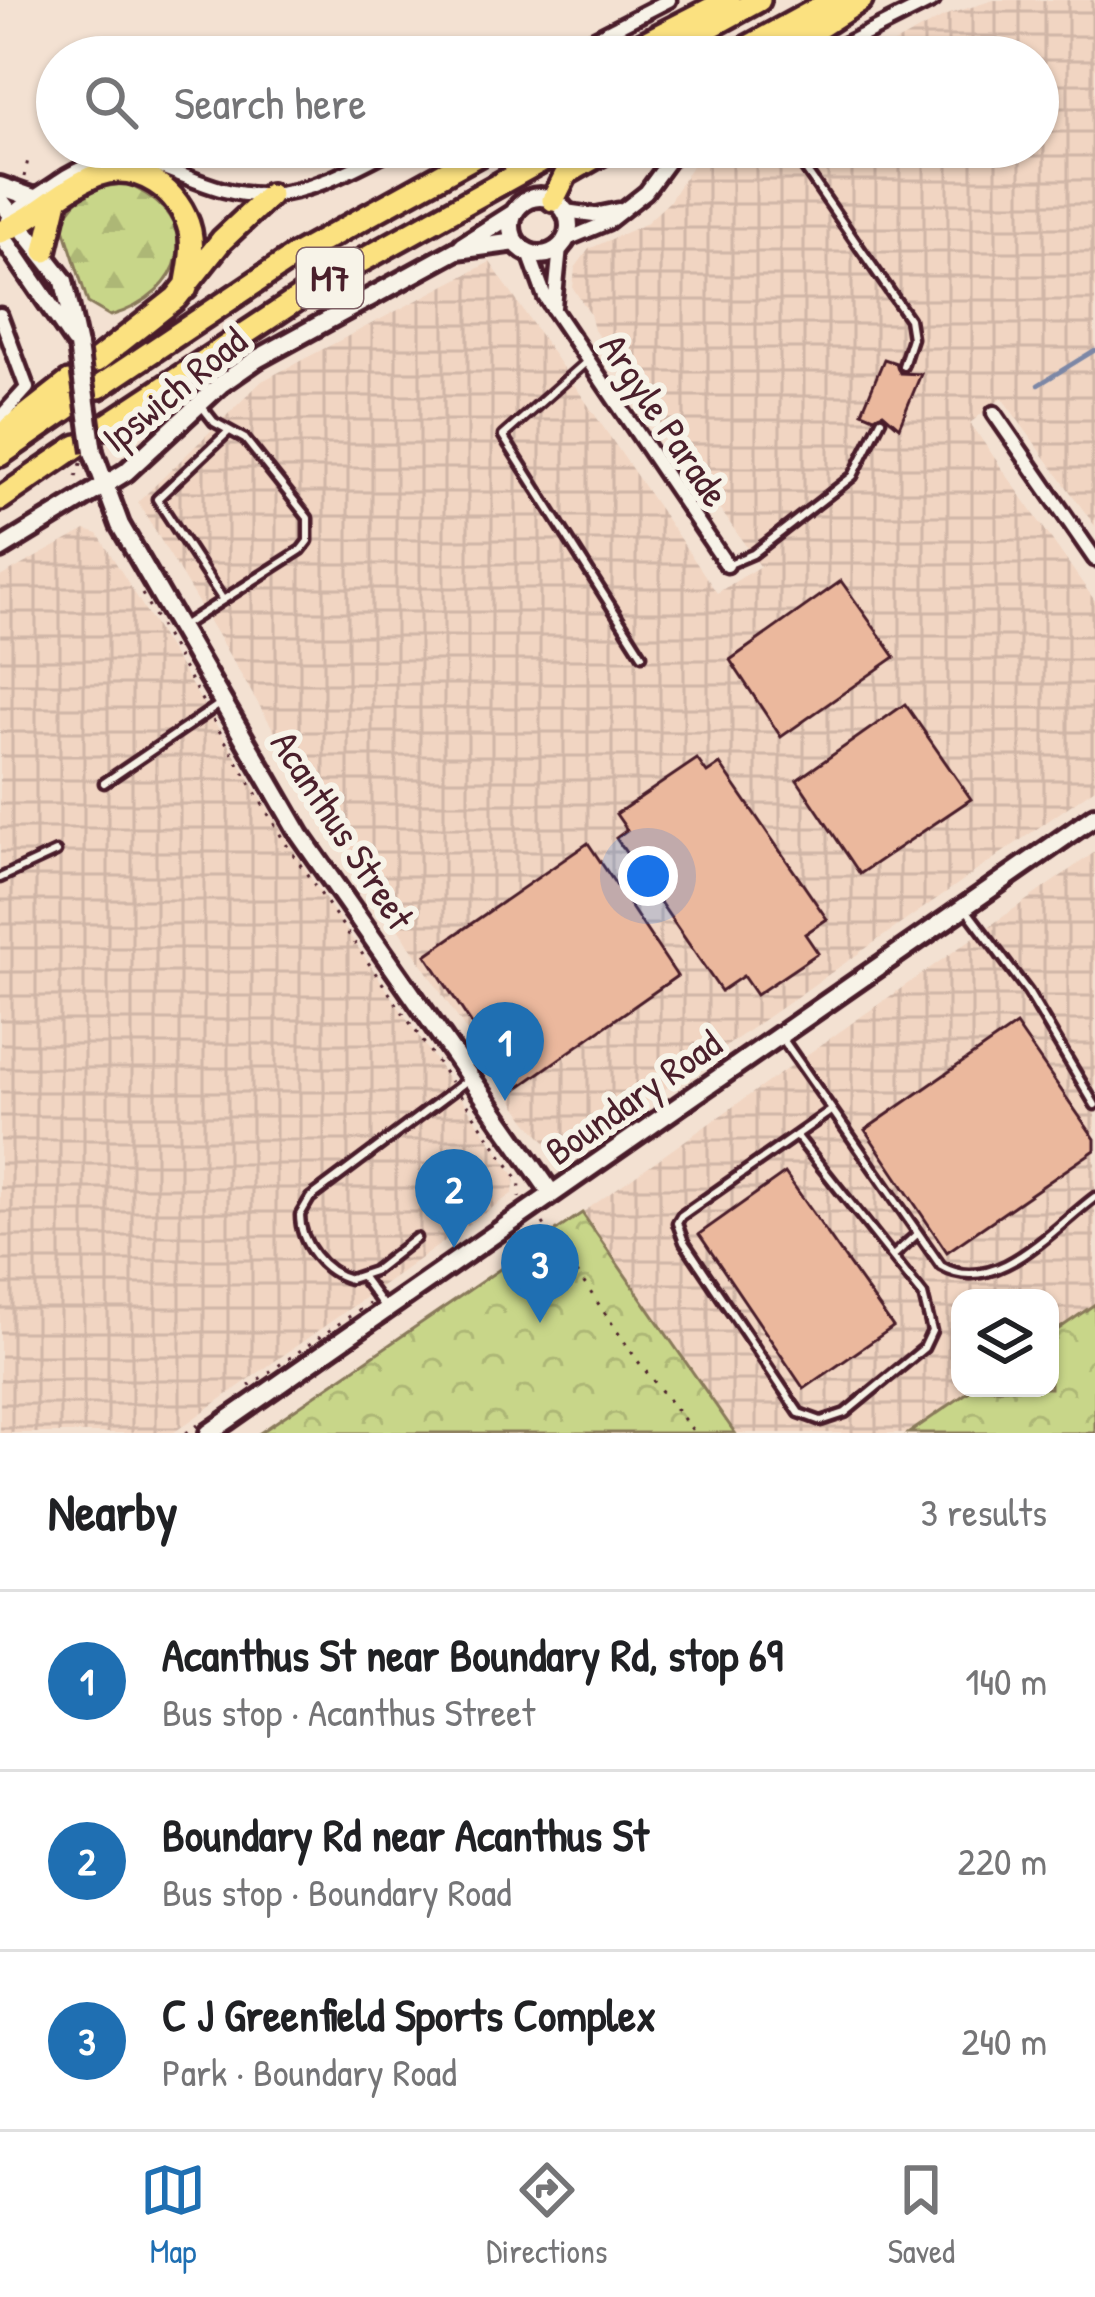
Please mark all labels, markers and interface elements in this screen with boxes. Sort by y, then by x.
search box [36,36,1059,168]
icon: search [78,69,144,135]
text: Search here [174,72,366,133]
road number: M7 [297,248,363,308]
street label: Ipswich Road [90,314,257,463]
street label: Argyle Parade [588,323,743,517]
street label: Acanthus Street [259,720,428,940]
your location [618,846,678,906]
pin: 1 [466,1002,544,1101]
street label: Boundary Road [534,1016,731,1177]
pin: 2 [415,1149,493,1248]
pin: 3 [501,1224,579,1323]
map controls [951,1289,1059,1397]
button: layers [951,1289,1059,1397]
text: Nearby [48,1477,178,1546]
text: 3 results [921,1485,1047,1538]
text: Acanthus St near Boundary Rd, stop 69 [162,1624,783,1685]
text: 1 [80,1654,94,1707]
text: 140 m [965,1654,1047,1707]
text: Bus stop · Acanthus Street [162,1685,535,1738]
text: Boundary Rd near Acanthus St [162,1804,649,1865]
text: 2 [78,1834,96,1887]
text: 220 m [958,1834,1047,1887]
text: Bus stop · Boundary Road [162,1865,512,1918]
text: C J Greenfield Sports Complex [162,1984,656,2045]
text: 3 [78,2014,96,2067]
text: 240 m [961,2014,1047,2067]
text: Park · Boundary Road [162,2045,457,2098]
tab: Map [140,2157,206,2273]
tab: Directions [486,2157,608,2273]
tab: Saved [888,2157,955,2273]

